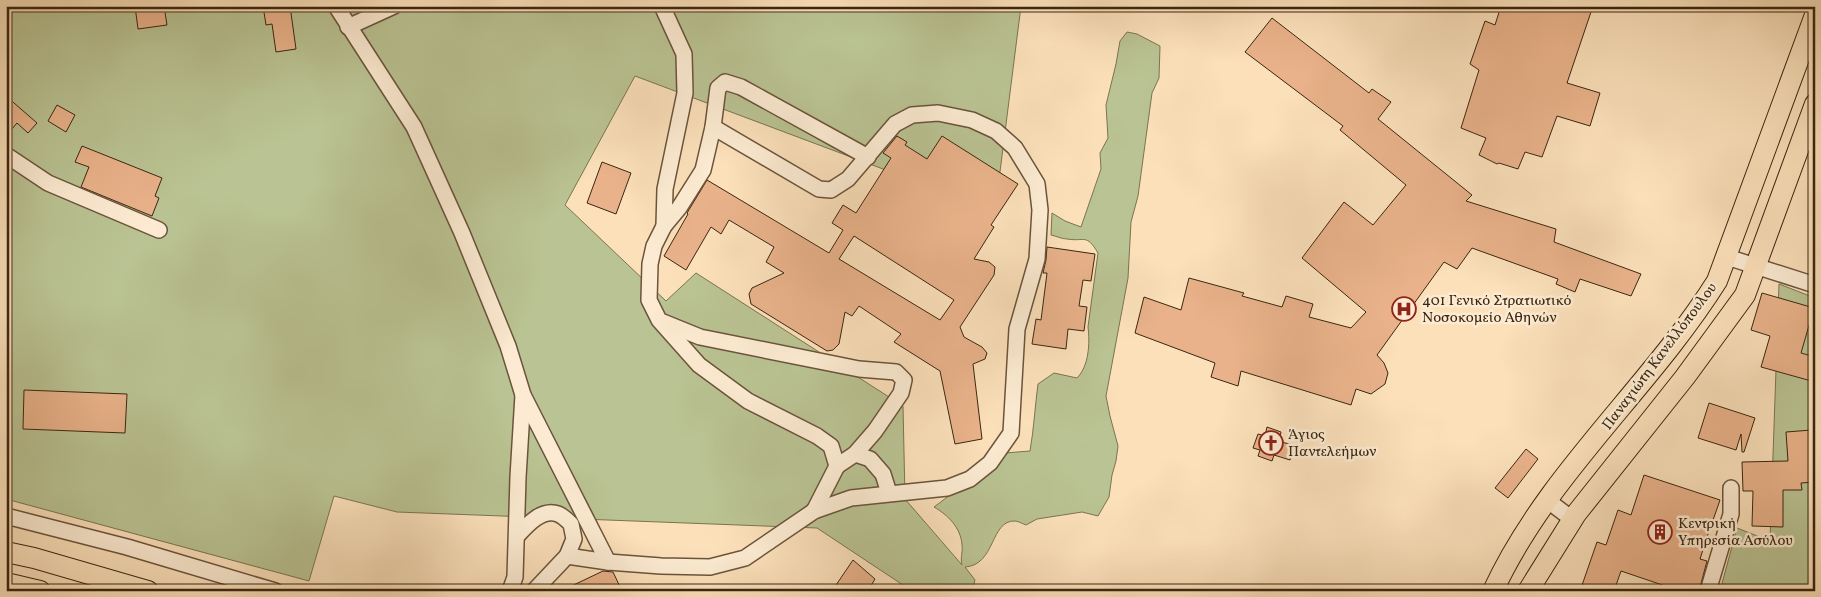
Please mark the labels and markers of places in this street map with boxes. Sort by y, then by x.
place label: 401 Γενικό Στρατιωτικό Νοσοκομείο Αθηνών [1422,291,1572,329]
hospital icon: 401 Γενικό Στρατιωτικό Νοσοκομείο Αθηνών [1391,296,1417,322]
place label: Άγιος Παντελεήμων [1288,425,1376,463]
church icon: Άγιος Παντελεήμων [1258,430,1284,456]
place label: Κεντρική Υπηρεσία Ασύλου [1678,514,1793,552]
building icon: Κεντρική Υπηρεσία Ασύλου [1647,519,1673,545]

